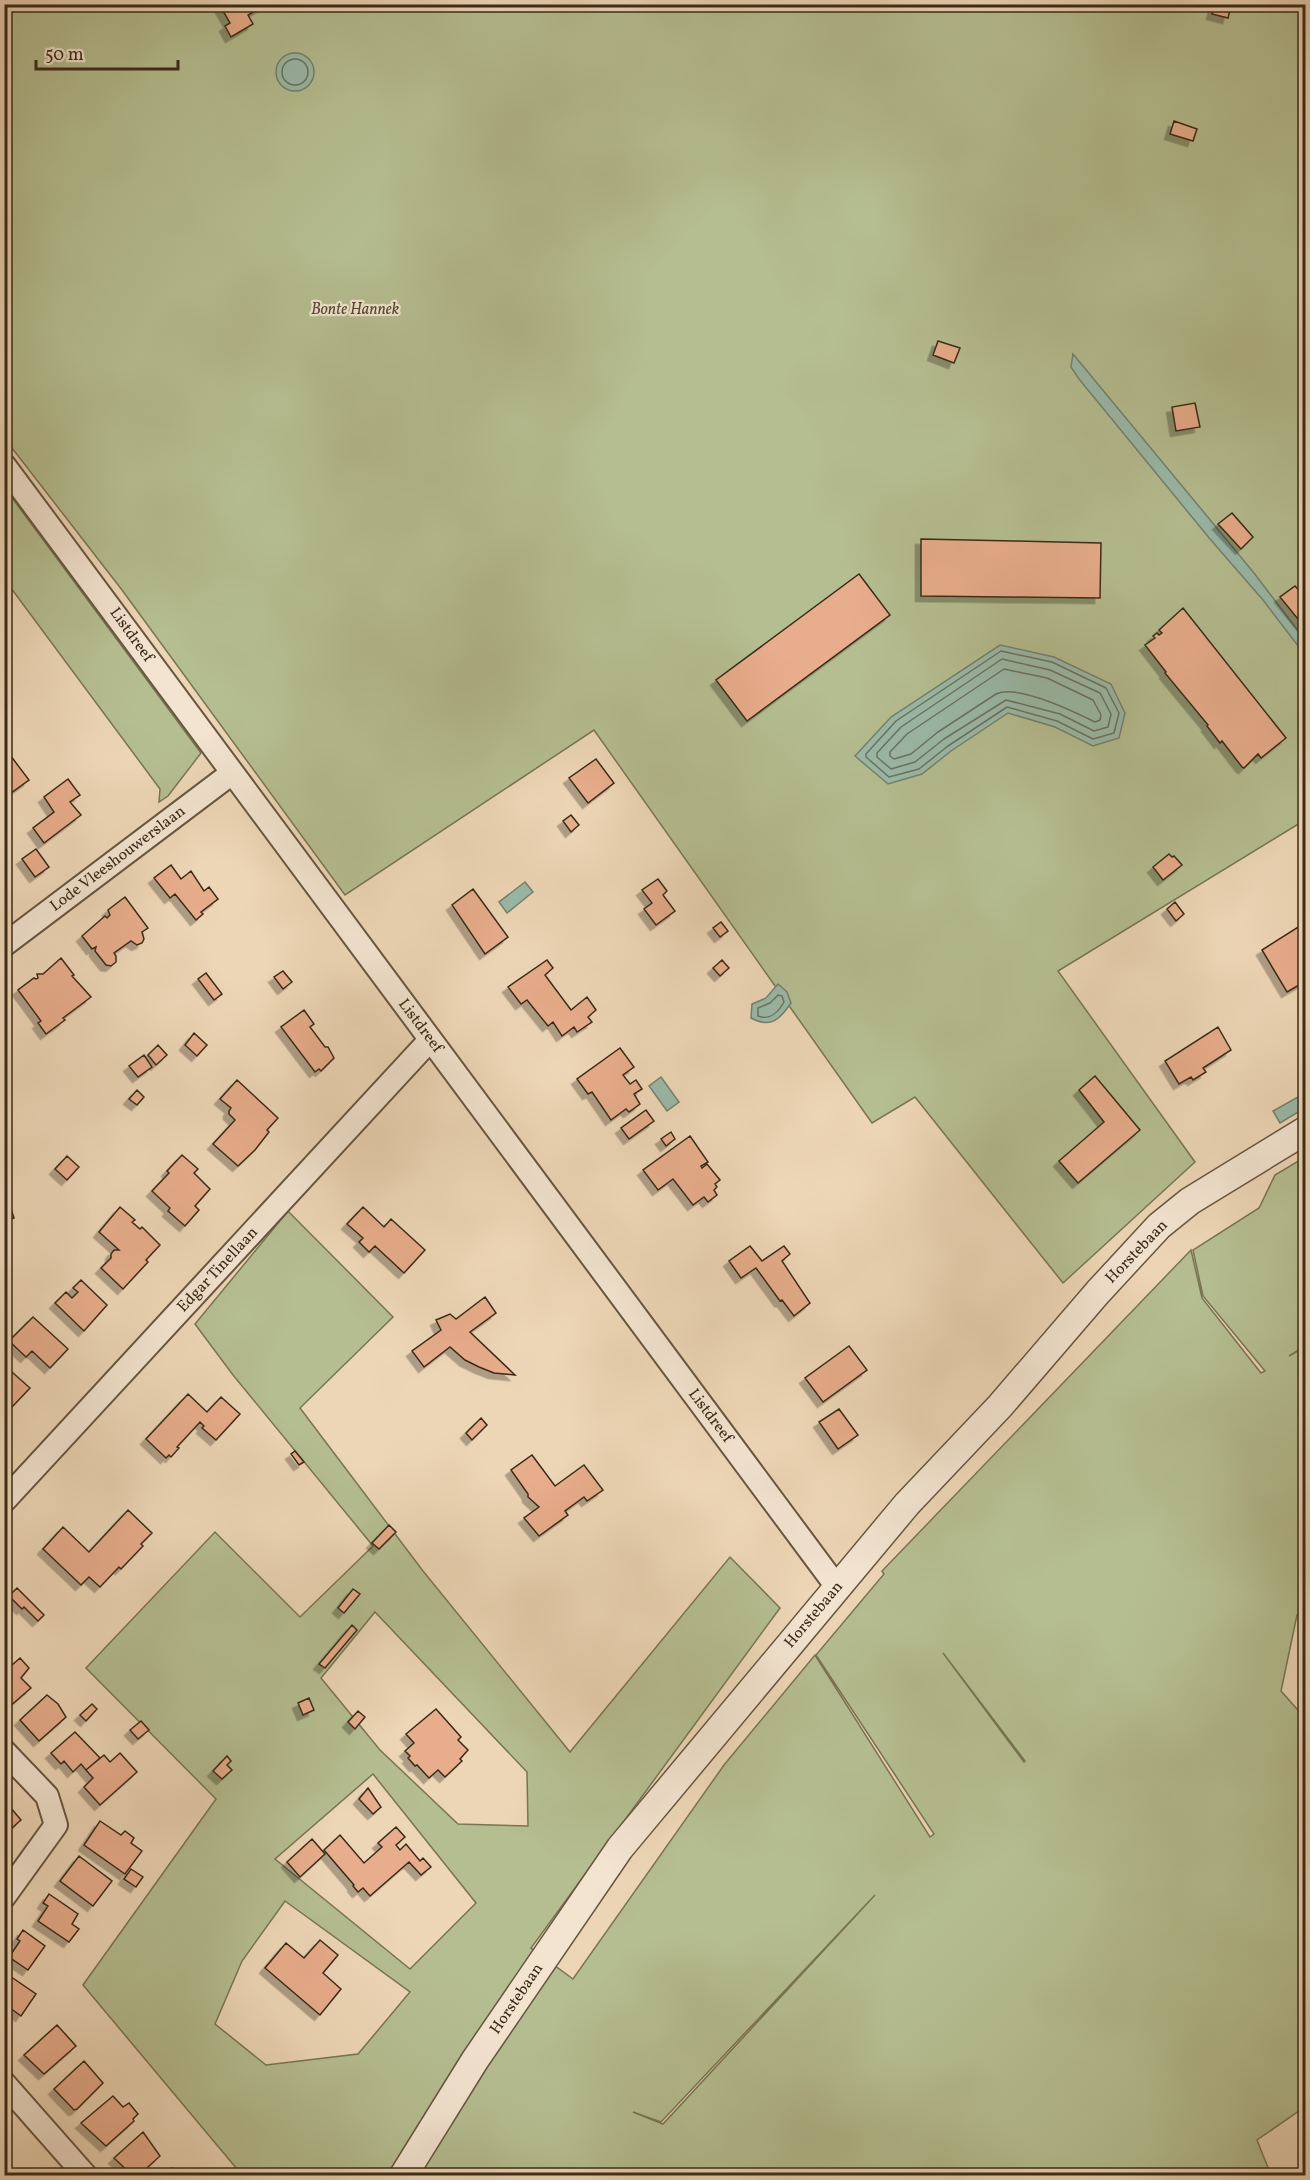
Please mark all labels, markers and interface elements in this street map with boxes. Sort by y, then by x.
scale bar [36,33,178,71]
text: 50 m [45,43,84,68]
park label: Bonte Hannek [311,299,400,321]
street label: Listdreef [104,603,159,668]
street label: Lode Vleeshouwerslaan [46,801,190,917]
street label: Listdreef [392,994,448,1059]
street label: Horstebaan [1101,1215,1173,1289]
street label: Edgar Tinellaan [173,1222,263,1318]
street label: Listdreef [682,1384,738,1449]
street label: Horstebaan [779,1577,849,1653]
street label: Horstebaan [485,1959,549,2039]

